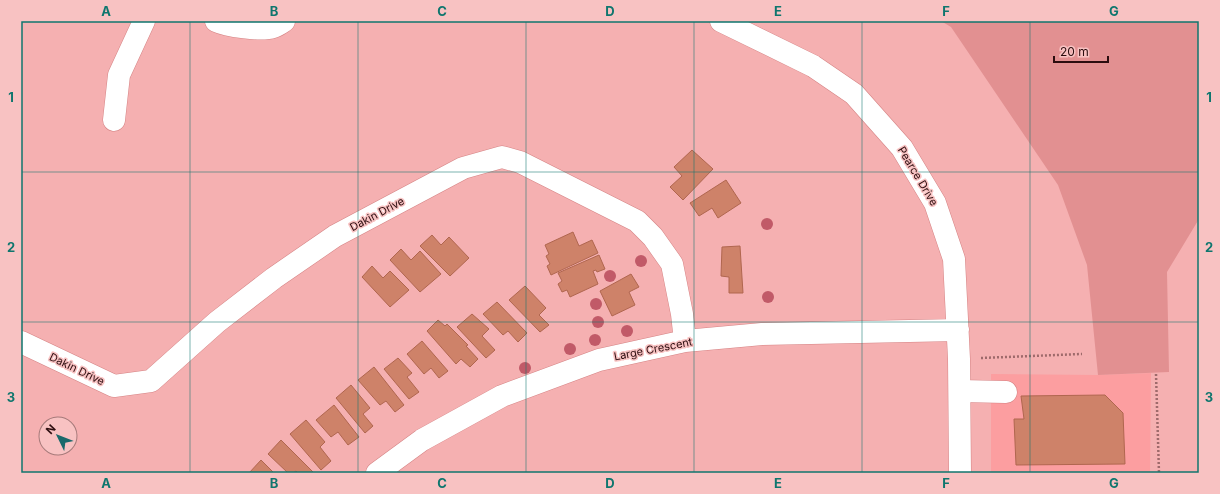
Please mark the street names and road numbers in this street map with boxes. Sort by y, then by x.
street label: Pearce Drive [895,144,941,208]
street label: Dakin Drive [347,194,407,234]
street label: Large Crescent [613,334,694,363]
street label: Dakin Drive [47,350,107,388]

